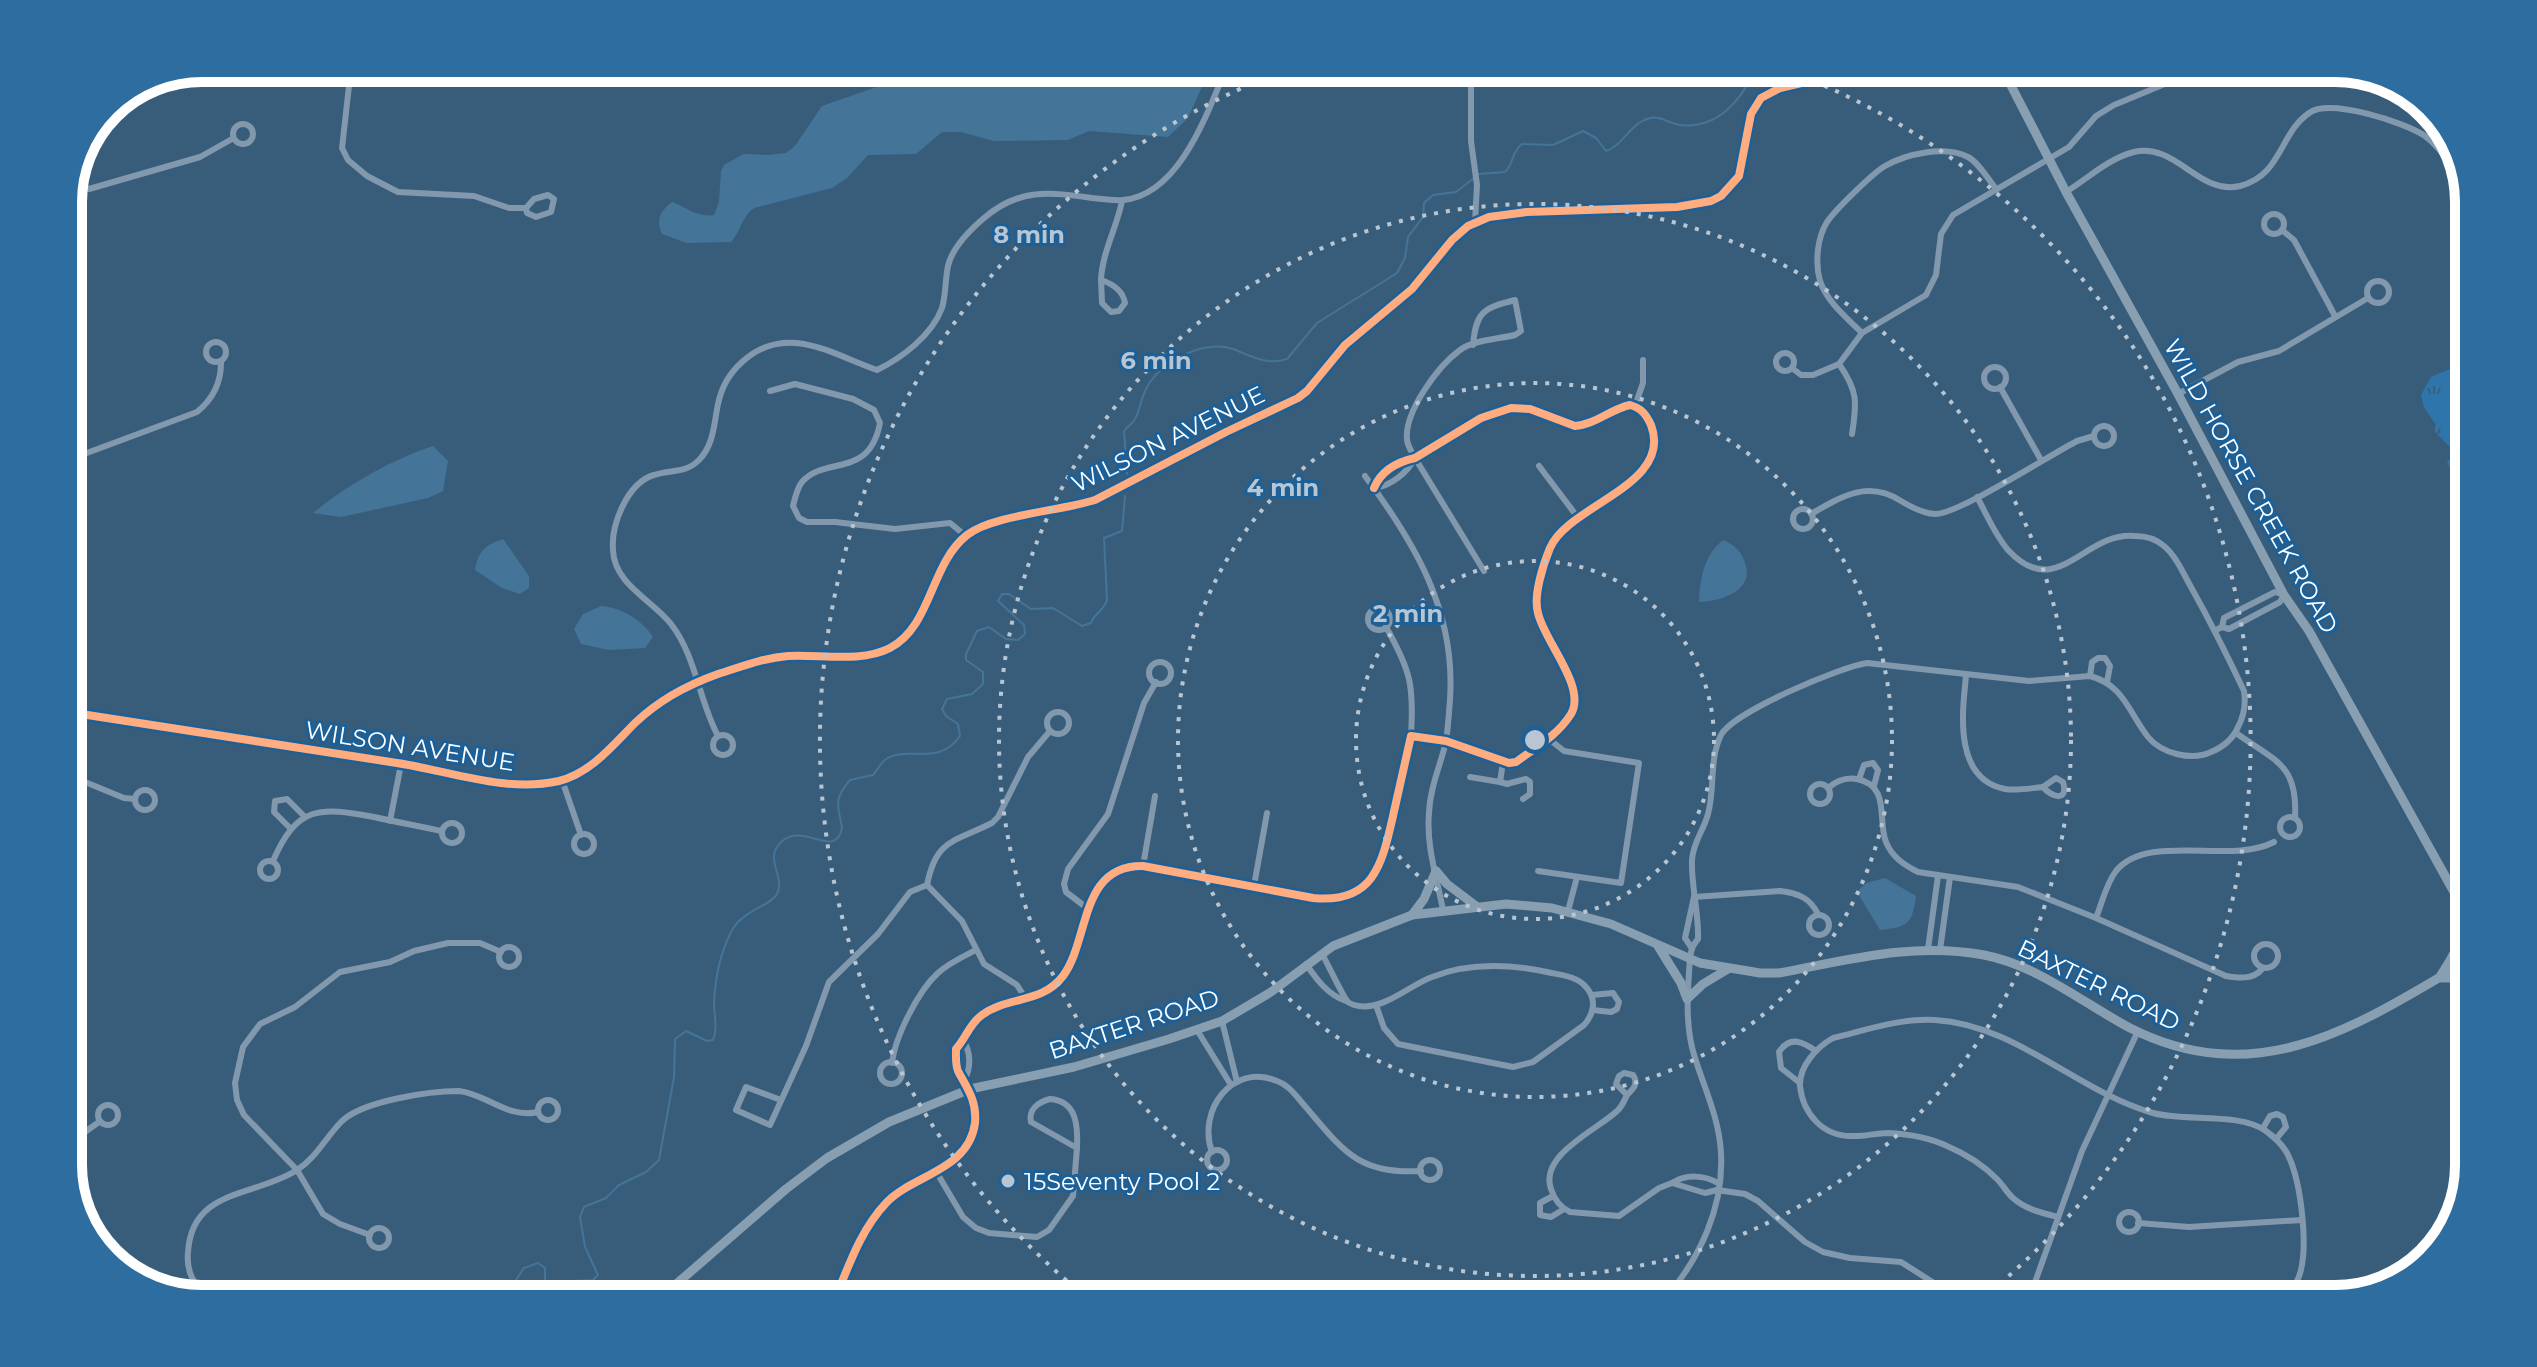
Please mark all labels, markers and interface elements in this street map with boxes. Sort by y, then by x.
text: 8 min [993,220,1065,249]
street label: WILD HORSE CREEK ROAD [2158,334,2344,638]
text: 6 min [1120,346,1192,375]
street label: WILSON AVENUE [1067,380,1269,498]
text: 4 min [1247,473,1319,502]
text: 2 min [1373,599,1443,628]
street label: WILSON AVENUE [303,715,517,777]
centre of rings [1521,726,1549,754]
street label: BAXTER ROAD [2013,933,2185,1037]
street label: BAXTER ROAD [1045,983,1223,1065]
place label: 15Seventy Pool 2 [1024,1167,1220,1196]
marker: 15Seventy Pool 2 [999,1172,1017,1190]

